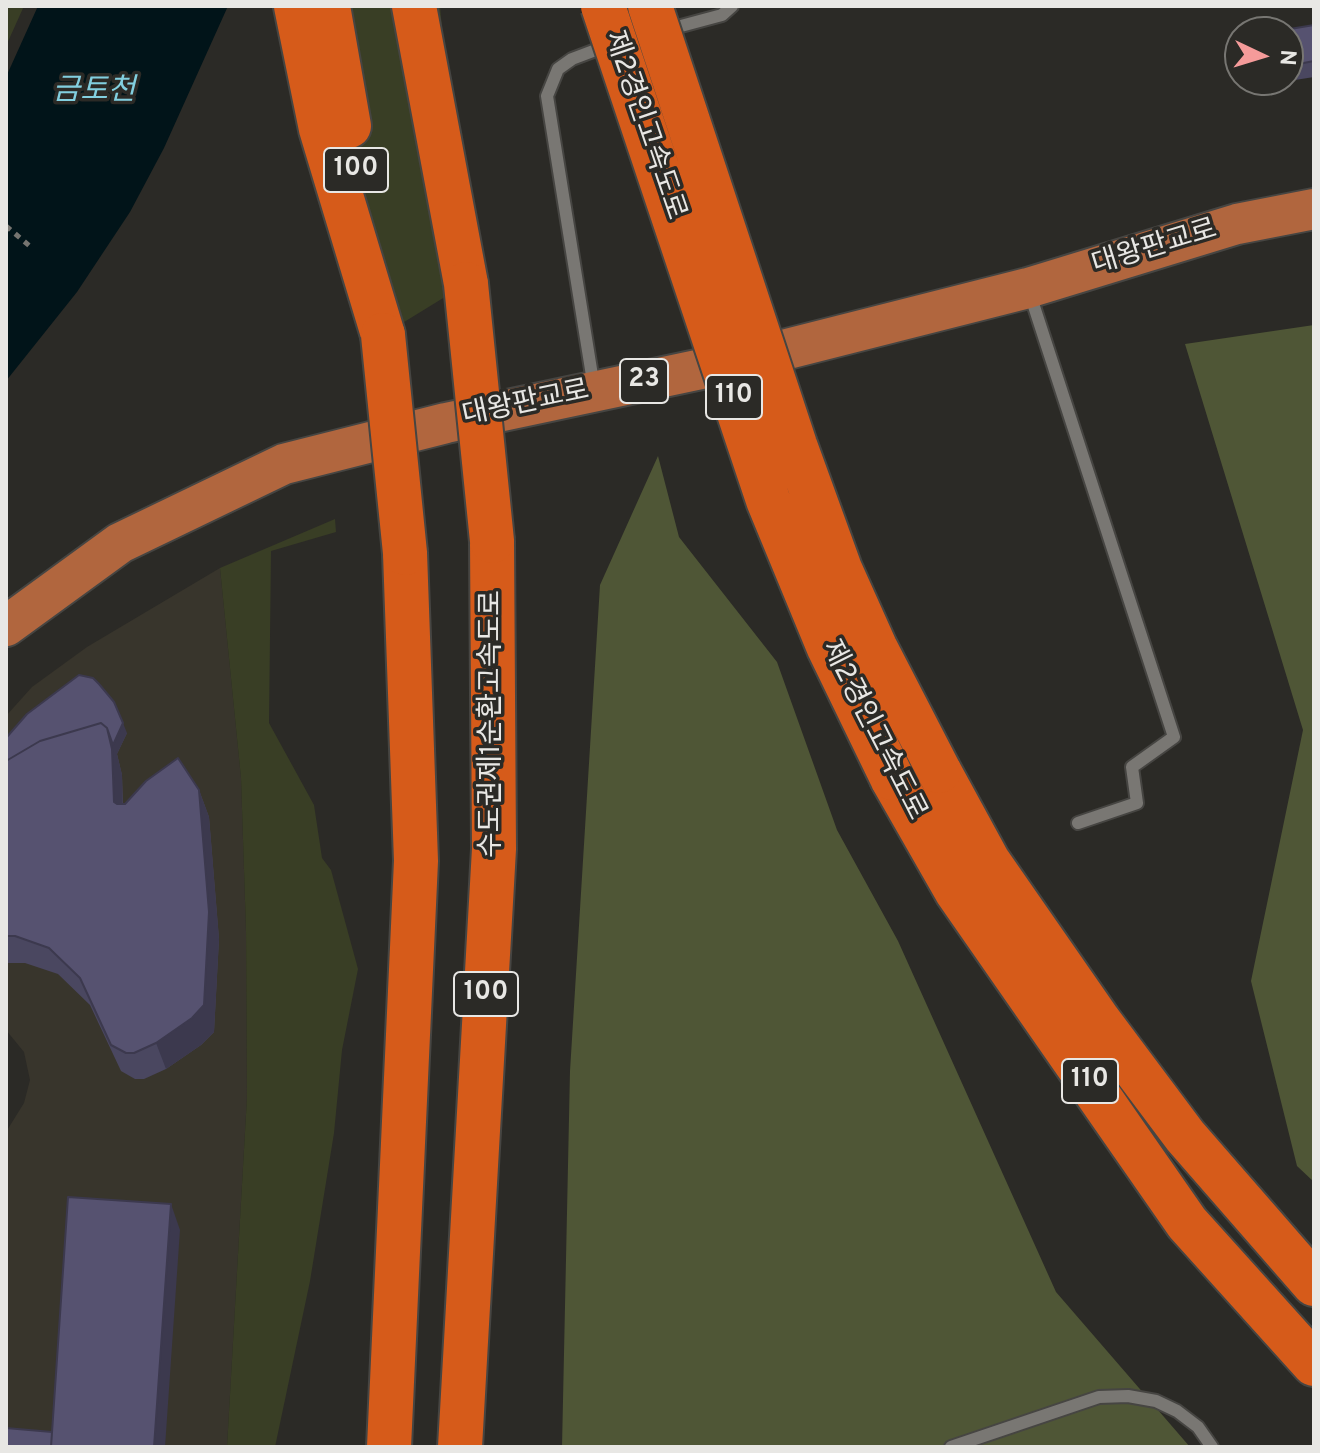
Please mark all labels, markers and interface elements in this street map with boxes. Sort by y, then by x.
north arrow [1224,16,1304,96]
street label: 제2경인고속도로 [595,27,691,225]
text: N [1272,49,1300,66]
water label: 금토천 [53,75,135,111]
road number: 100 [324,148,388,192]
street label: 대왕판교로 [1089,214,1221,284]
road number: 23 [620,359,668,403]
street label: 대왕판교로 [460,375,592,435]
road number: 110 [706,375,762,419]
street label: 수도권제1순환고속도로 [476,590,510,858]
street label: 제2경인고속도로 [812,635,932,827]
road number: 100 [454,972,518,1016]
road number: 110 [1062,1059,1118,1103]

